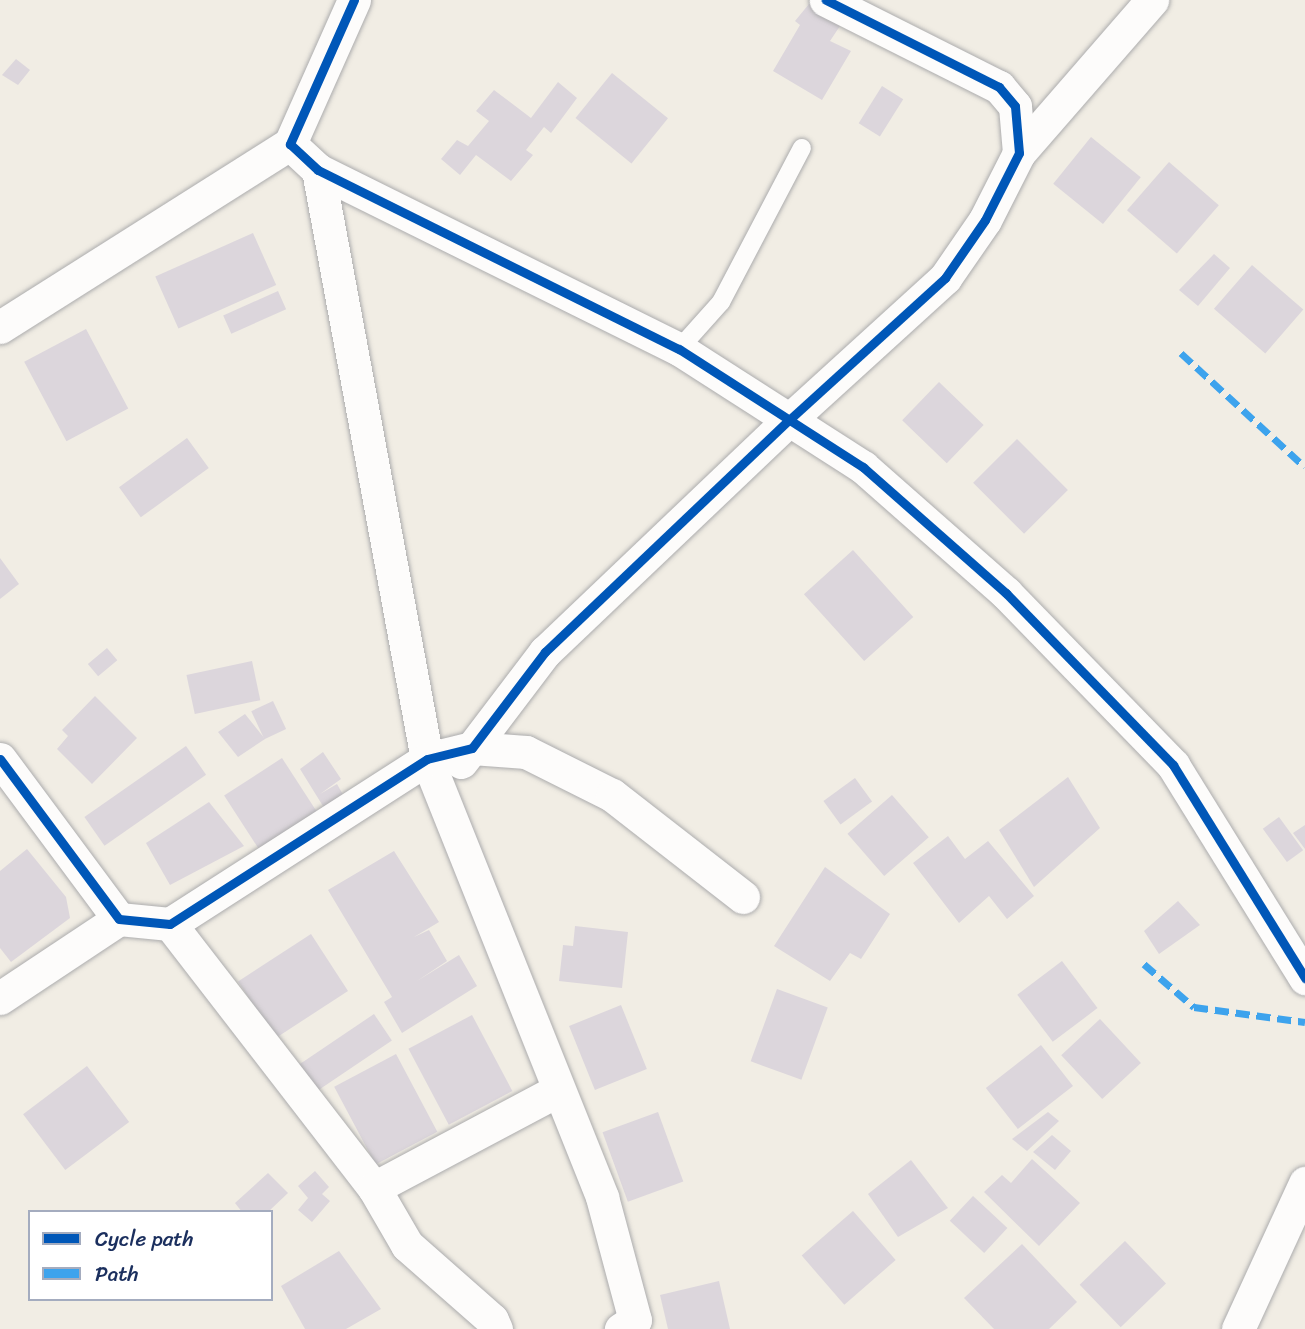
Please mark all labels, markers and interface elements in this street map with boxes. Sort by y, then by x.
legend [28,1210,273,1301]
text: Cycle path [95,1220,194,1258]
text: Path [95,1255,138,1293]

